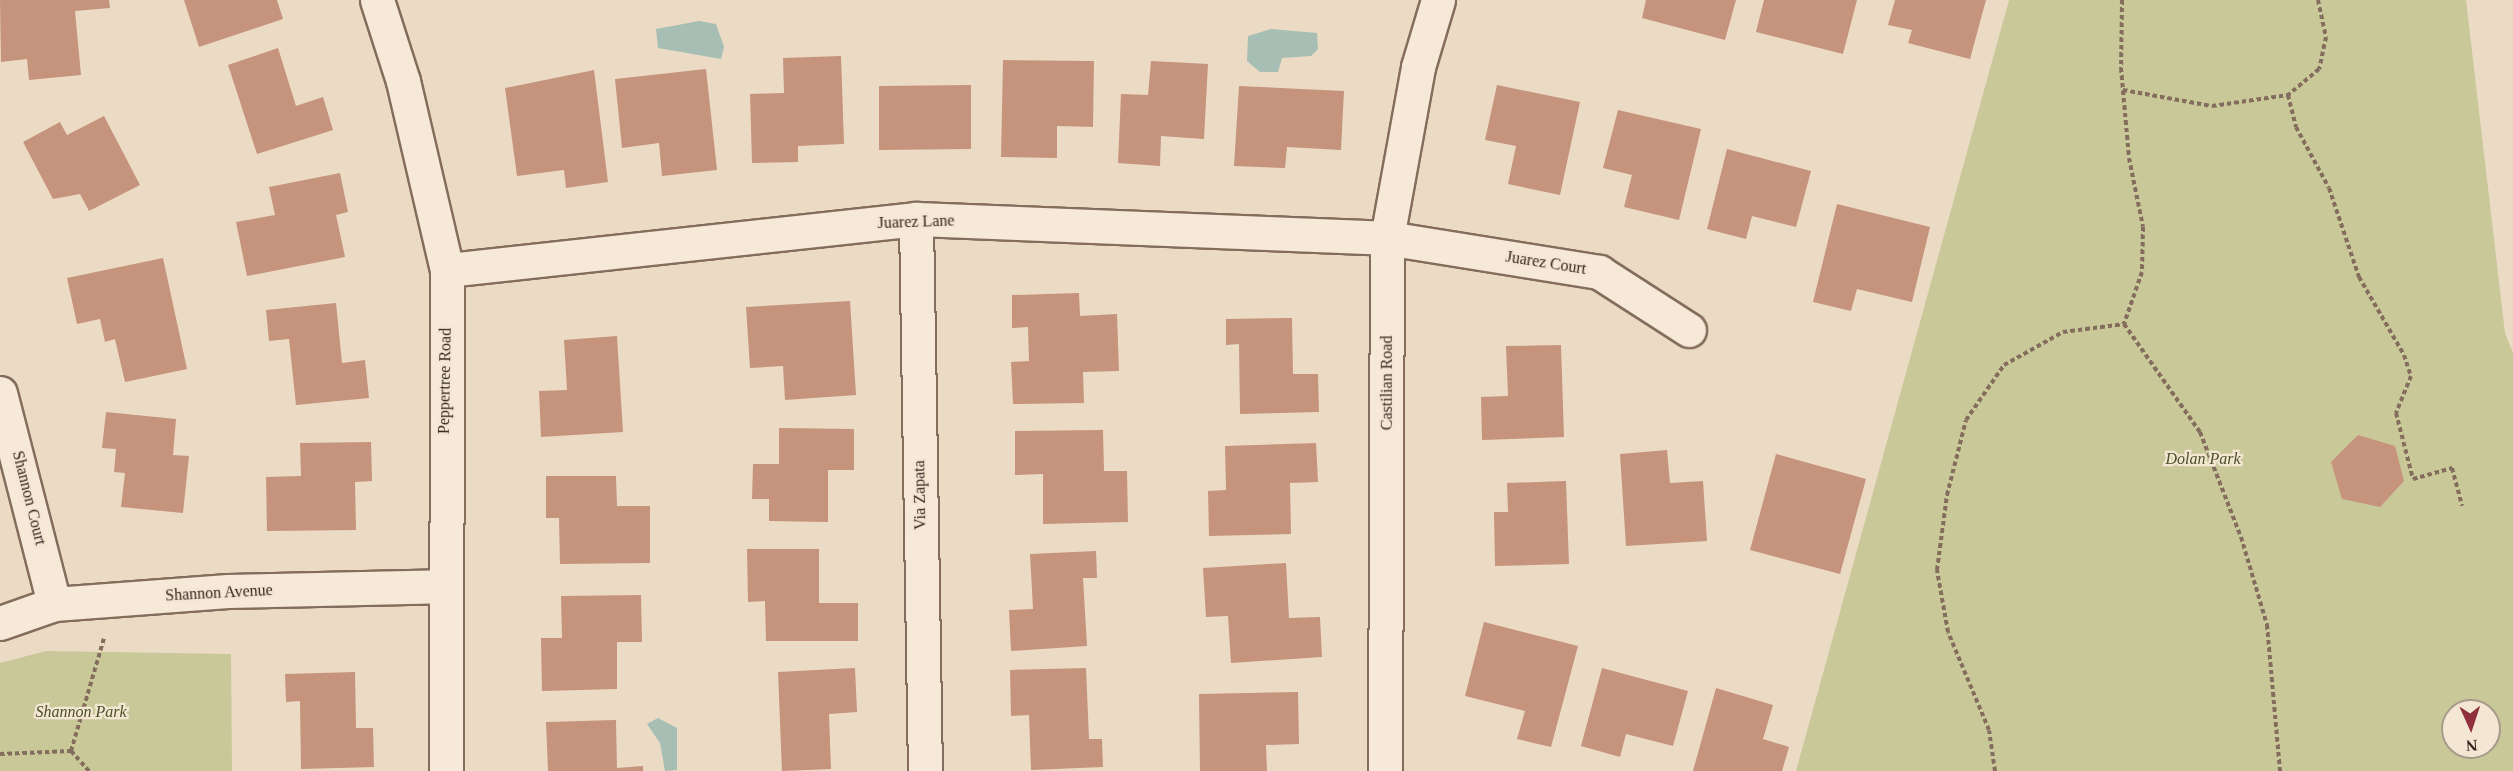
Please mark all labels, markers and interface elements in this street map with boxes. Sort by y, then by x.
street label: Juarez Lane [877,211,955,233]
street label: Juarez Court [1504,247,1588,279]
street label: Peppertree Road [434,328,456,434]
street label: Castilian Road [1377,336,1397,430]
street label: Shannon Court [8,449,50,547]
park label: Dolan Park [2165,449,2241,469]
street label: Via Zapata [910,460,930,530]
street label: Shannon Avenue [164,581,274,605]
north arrow [2441,699,2501,759]
park label: Shannon Park [35,702,127,722]
text: N [2466,737,2478,754]

